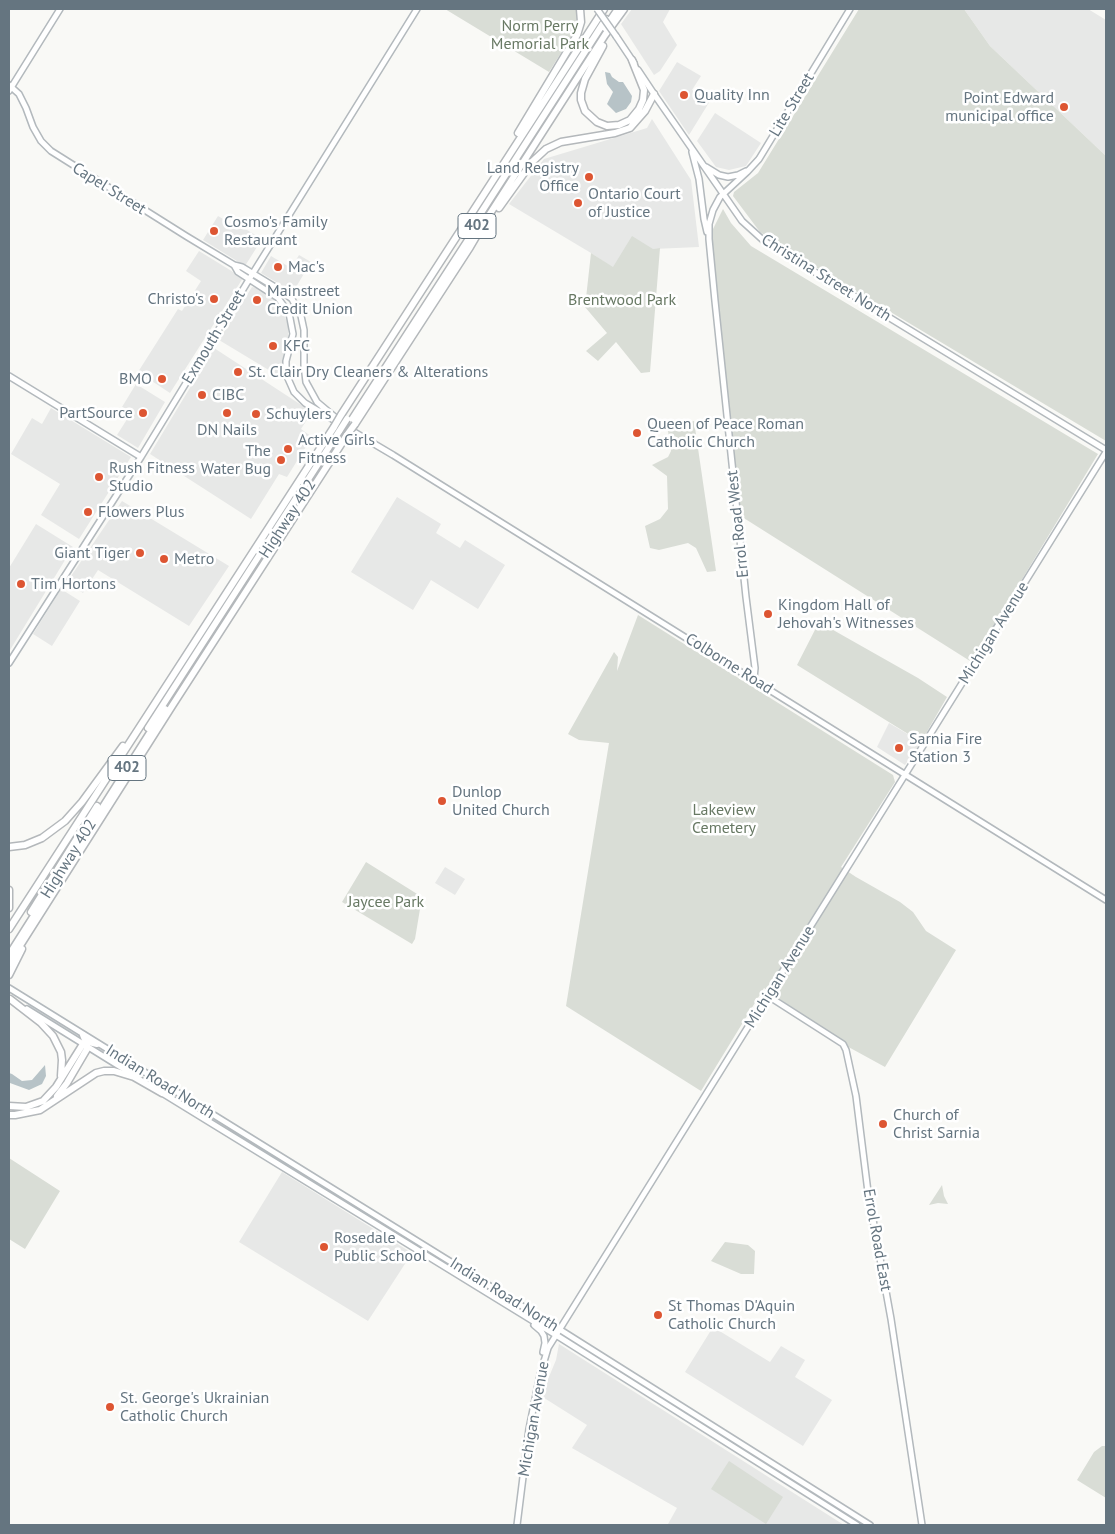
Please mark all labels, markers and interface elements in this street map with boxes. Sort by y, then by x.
park label: Norm Perry Memorial Park [491,16,589,54]
street label: Lite Street [765,70,819,140]
place label: Quality Inn [694,85,770,105]
place label: Point Edward municipal office [945,88,1054,126]
marker: Quality Inn [678,89,690,101]
marker: Point Edward municipal office [1058,101,1070,113]
place label: Land Registry Office [487,158,579,196]
street label: Capel Street [69,159,149,219]
marker: Land Registry Office [583,171,595,183]
place label: Ontario Court of Justice [588,184,681,222]
marker: Ontario Court of Justice [572,197,584,209]
place label: Cosmo's Family Restaurant [224,212,328,250]
road number: 402 [458,214,496,238]
marker: Cosmo's Family Restaurant [208,225,220,237]
street label: Christina Street North [757,230,895,326]
place label: Mac's [288,257,325,277]
marker: Mac's [272,261,284,273]
place label: Mainstreet Credit Union [267,281,353,319]
street label: Exmouth Street [178,286,250,388]
place label: Christo's [147,289,204,309]
park label: Brentwood Park [568,290,676,310]
marker: Christo's [208,293,220,305]
marker: Mainstreet Credit Union [251,294,263,306]
place label: KFC [283,336,310,356]
marker: KFC [267,340,279,352]
place label: St. Clair Dry Cleaners & Alterations [248,362,488,382]
marker: St. Clair Dry Cleaners & Alterations [232,366,244,378]
place label: BMO [119,369,152,389]
marker: BMO [156,373,168,385]
place label: CIBC [212,385,244,405]
marker: CIBC [196,389,208,401]
place label: PartSource [59,403,133,423]
place label: Schuylers [266,404,332,424]
marker: PartSource [137,407,149,419]
marker: DN Nails [221,407,233,419]
marker: Schuylers [250,408,262,420]
place label: Queen of Peace Roman Catholic Church [647,414,804,452]
place label: DN Nails [197,420,257,440]
marker: Queen of Peace Roman Catholic Church [631,427,643,439]
place label: Active Girls Fitness [298,430,375,468]
place label: The Water Bug [201,441,271,479]
marker: Active Girls Fitness [282,443,294,455]
marker: The Water Bug [275,454,287,466]
place label: Rush Fitness Studio [109,458,195,496]
street label: Errol Road West [723,469,753,579]
marker: Rush Fitness Studio [93,471,105,483]
street label: Highway 402 [255,476,321,562]
place label: Flowers Plus [98,502,184,522]
marker: Flowers Plus [82,506,94,518]
place label: Giant Tiger [54,543,130,563]
marker: Giant Tiger [134,547,146,559]
place label: Metro [174,549,214,569]
marker: Metro [158,553,170,565]
place label: Tim Hortons [31,574,116,594]
marker: Tim Hortons [15,578,27,590]
street label: Michigan Avenue [955,578,1033,688]
place label: Kingdom Hall of Jehovah's Witnesses [778,595,914,633]
marker: Kingdom Hall of Jehovah's Witnesses [762,608,774,620]
street label: Colborne Road [682,629,776,699]
place label: Sarnia Fire Station 3 [909,729,982,767]
marker: Sarnia Fire Station 3 [893,742,905,754]
road number: 402 [108,756,146,780]
place label: Dunlop United Church [452,782,550,820]
marker: Dunlop United Church [436,795,448,807]
park label: Lakeview Cemetery [692,800,756,838]
street label: Highway 402 [37,816,101,902]
park label: Jaycee Park [348,892,424,912]
street label: Michigan Avenue [741,922,819,1032]
street label: Indian Road North [102,1041,218,1123]
place label: Church of Christ Sarnia [893,1105,980,1143]
marker: Church of Christ Sarnia [877,1118,889,1130]
street label: Errol Road East [859,1187,895,1293]
place label: Rosedale Public School [334,1228,426,1266]
marker: Rosedale Public School [318,1241,330,1253]
street label: Indian Road North [446,1254,562,1336]
place label: St Thomas D'Aquin Catholic Church [668,1296,795,1334]
marker: St Thomas D'Aquin Catholic Church [652,1309,664,1321]
street label: Michigan Avenue [514,1360,554,1478]
place label: St. George's Ukrainian Catholic Church [120,1388,269,1426]
marker: St. George's Ukrainian Catholic Church [104,1401,116,1413]

